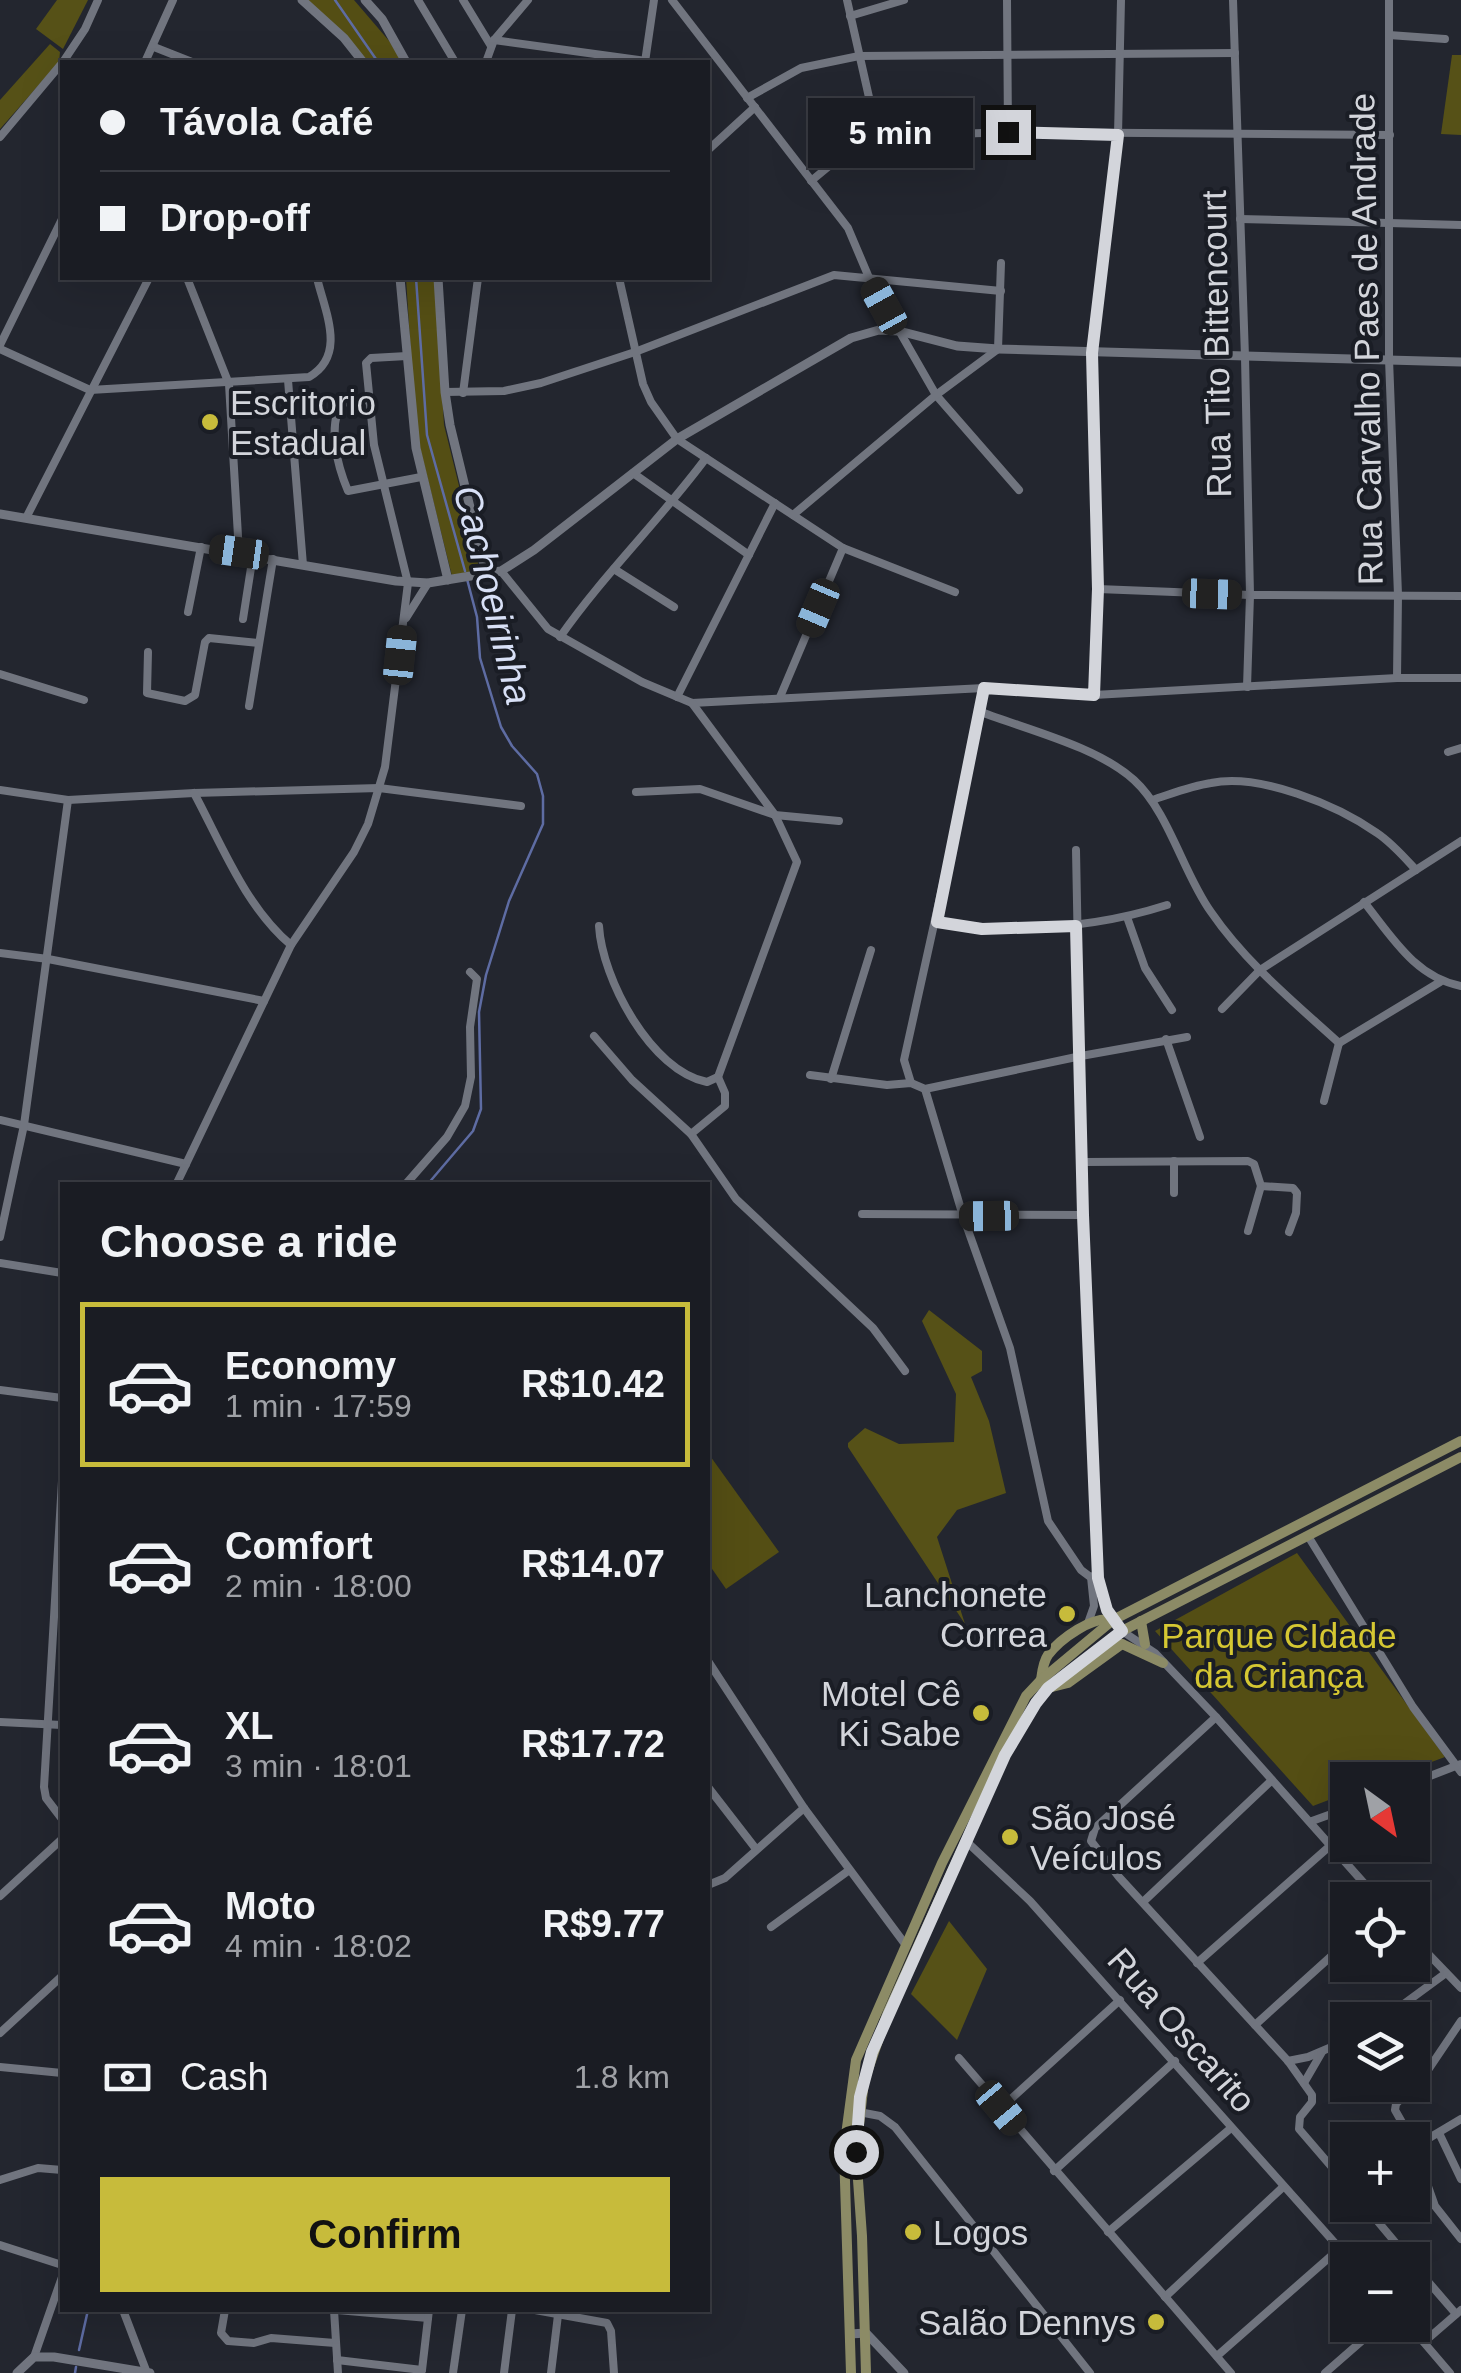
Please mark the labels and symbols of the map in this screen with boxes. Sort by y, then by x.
street label: Rua Carvalho Paes de Andrade [1342,93,1390,585]
callout: 5 min [808,97,973,167]
route end [986,110,1031,155]
street label: Rua Tito Bittencourt [1194,190,1238,498]
car [856,272,912,340]
place label: Escritorio Estadual [230,383,376,462]
marker: Escritorio Estadual [199,411,221,433]
water label: Cachoeirinha [446,481,540,709]
car [207,533,271,571]
car [792,575,844,641]
car [1181,578,1243,610]
car [382,624,418,686]
car [959,1200,1019,1232]
place label: Lanchonete Correa [864,1575,1048,1654]
marker: Lanchonete Correa [1056,1603,1078,1625]
park label: Parque CIdade da Criança [1161,1616,1397,1695]
place label: Motel Cê Ki Sabe [821,1674,961,1753]
marker: Motel Cê Ki Sabe [970,1702,992,1724]
north arrow [1330,1762,1430,1862]
place label: São José Veículos [1030,1798,1176,1877]
marker: São José Veículos [999,1826,1021,1848]
street label: Rua Oscarito [1100,1940,1264,2120]
car [970,2075,1032,2141]
route start [834,2130,879,2175]
place label: Logos [933,2213,1028,2252]
marker: Logos [902,2221,924,2243]
place label: Salão Dennys [918,2303,1136,2342]
marker: Salão Dennys [1145,2311,1167,2333]

